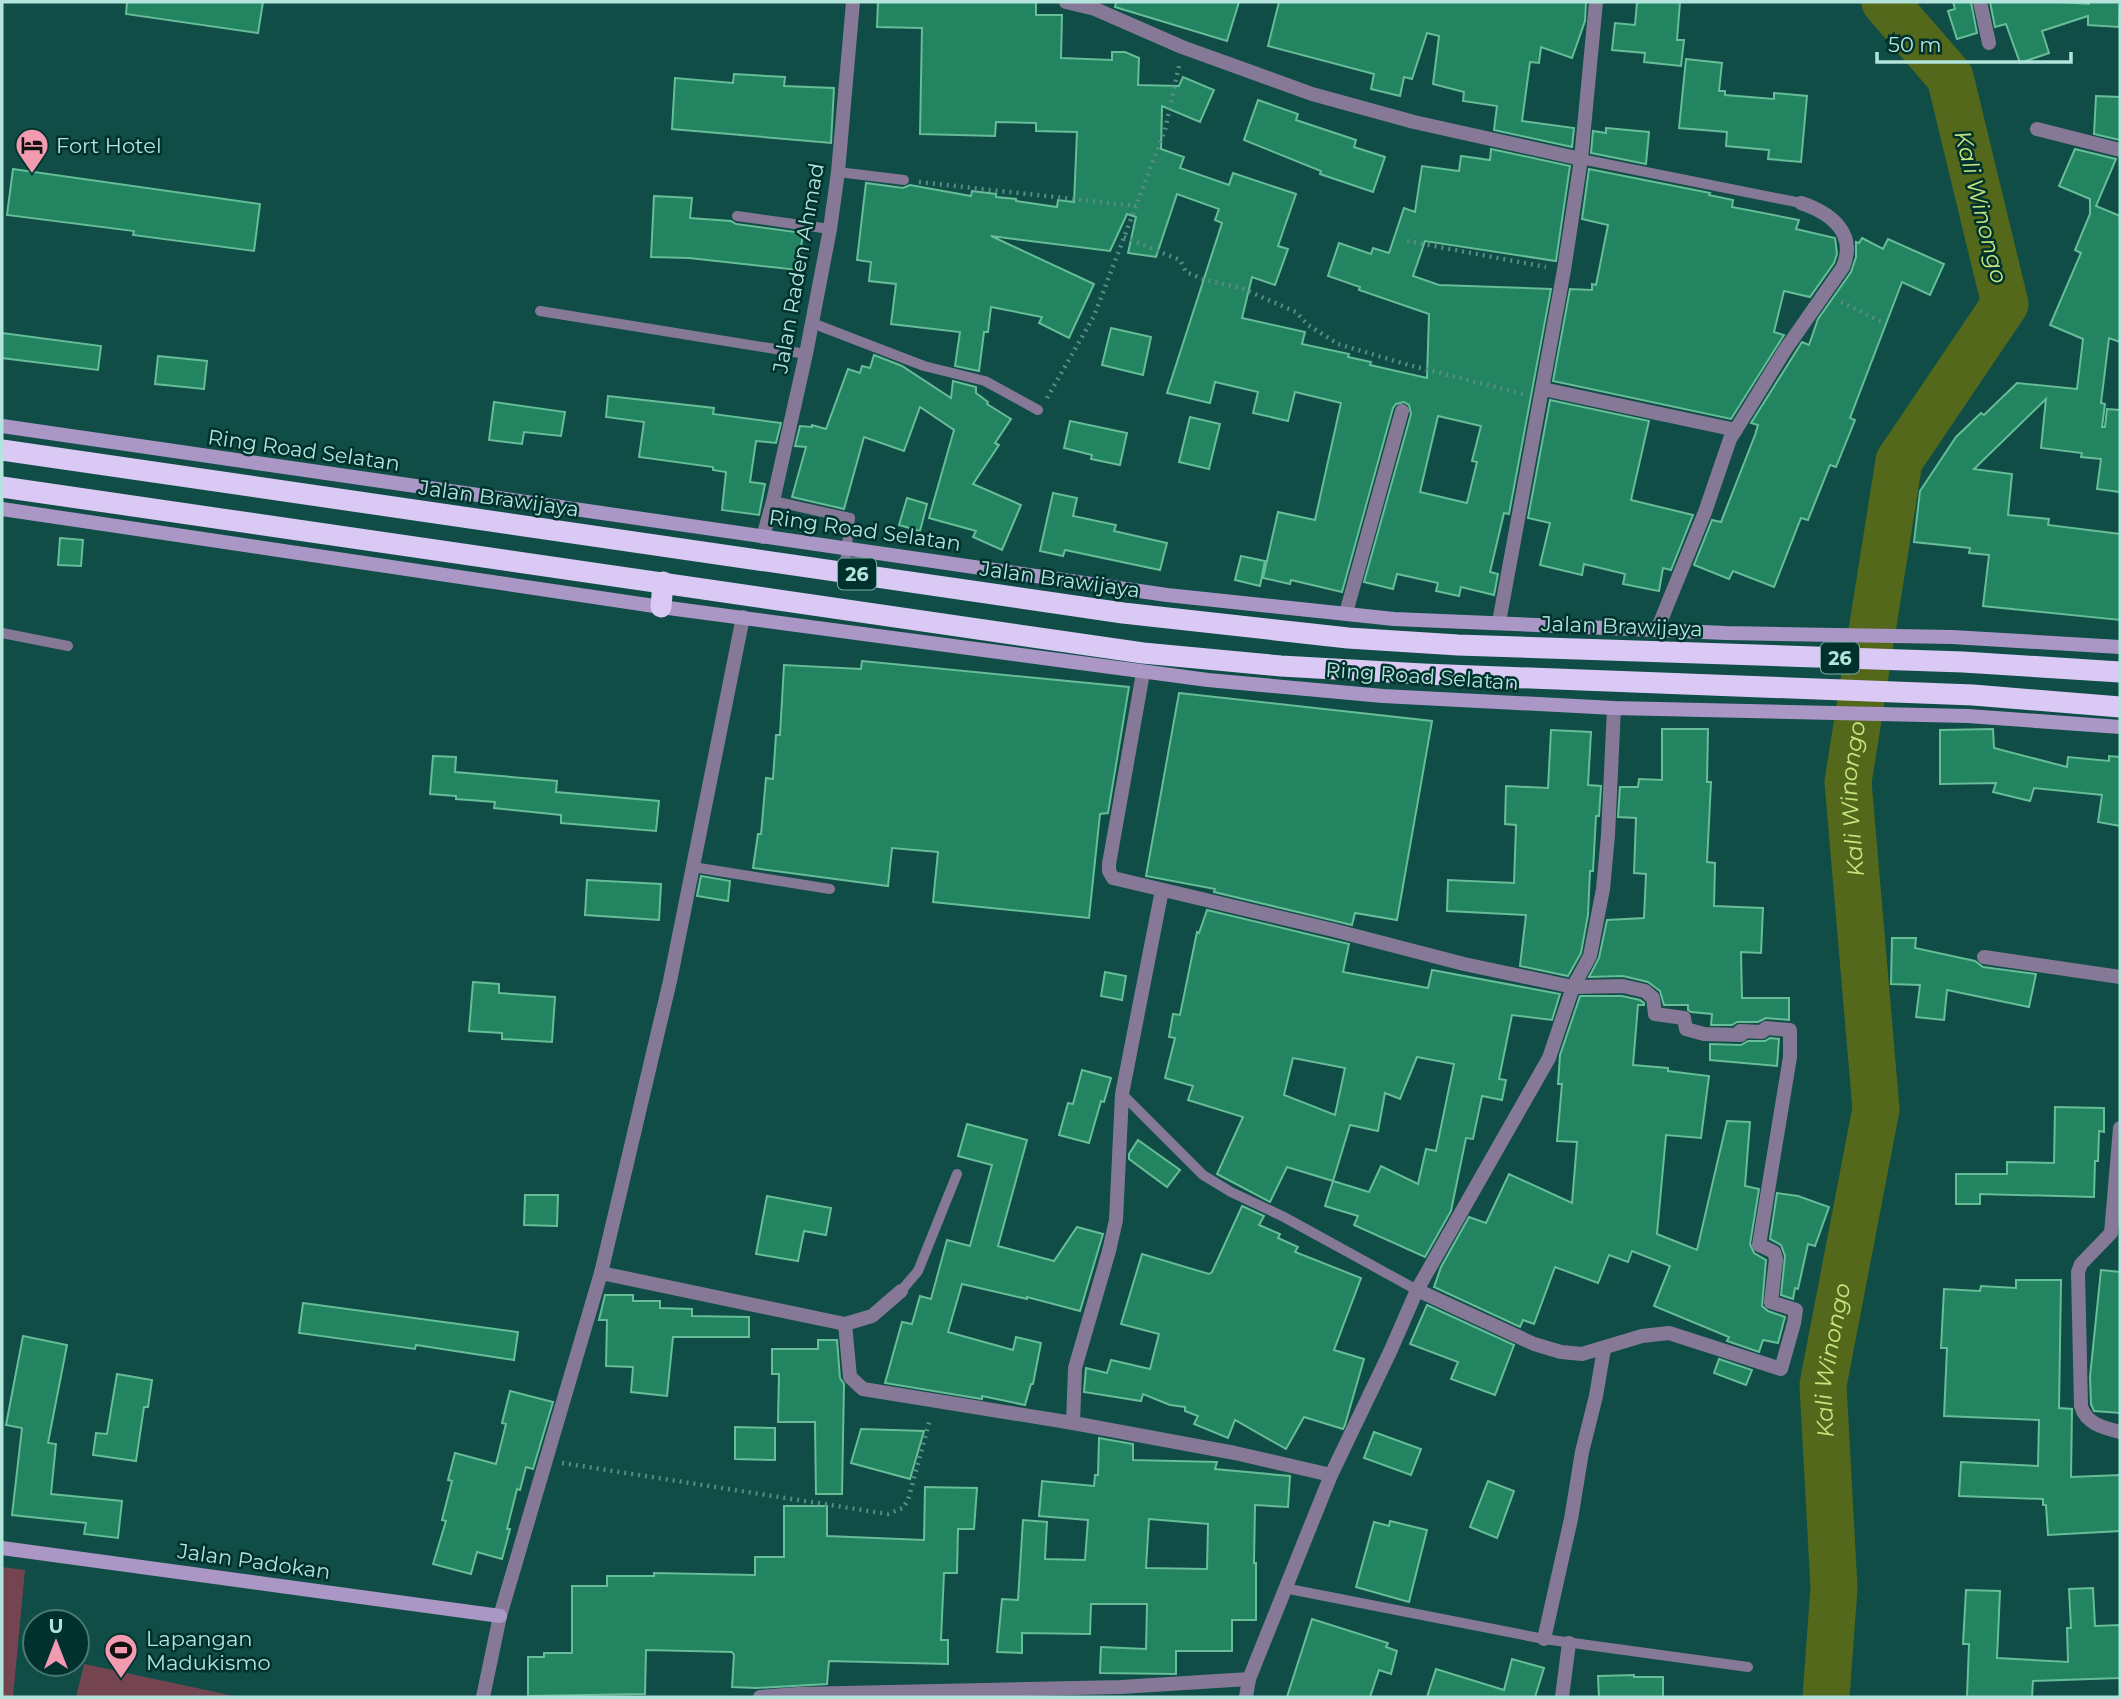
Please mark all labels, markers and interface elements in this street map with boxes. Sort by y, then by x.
scale bar [1877,21,2071,65]
text: 50 m [1888,32,1942,57]
hotel icon: Fort Hotel [13,126,51,175]
water label: Kali Winongo [1949,128,2013,286]
place label: Fort Hotel [56,133,162,158]
street label: Jalan Raden Ahmad [767,161,829,376]
street label: Ring Road Selatan [206,424,402,476]
street label: Jalan Brawijaya [416,474,581,522]
street label: Ring Road Selatan [767,504,963,556]
street label: Jalan Brawijaya [977,555,1142,603]
road number: 26 [838,558,876,590]
street label: Jalan Brawijaya [1540,611,1703,641]
road number: 26 [1821,642,1859,674]
street label: Ring Road Selatan [1325,657,1519,695]
water label: Kali Winongo [1834,719,1871,878]
water label: Kali Winongo [1809,1281,1856,1438]
street label: Jalan Padokan [175,1538,332,1584]
north arrow [21,1608,91,1678]
text: U [49,1615,63,1638]
place label: Lapangan Madukismo [146,1626,271,1675]
sports icon: Lapangan Madukismo [102,1631,140,1680]

